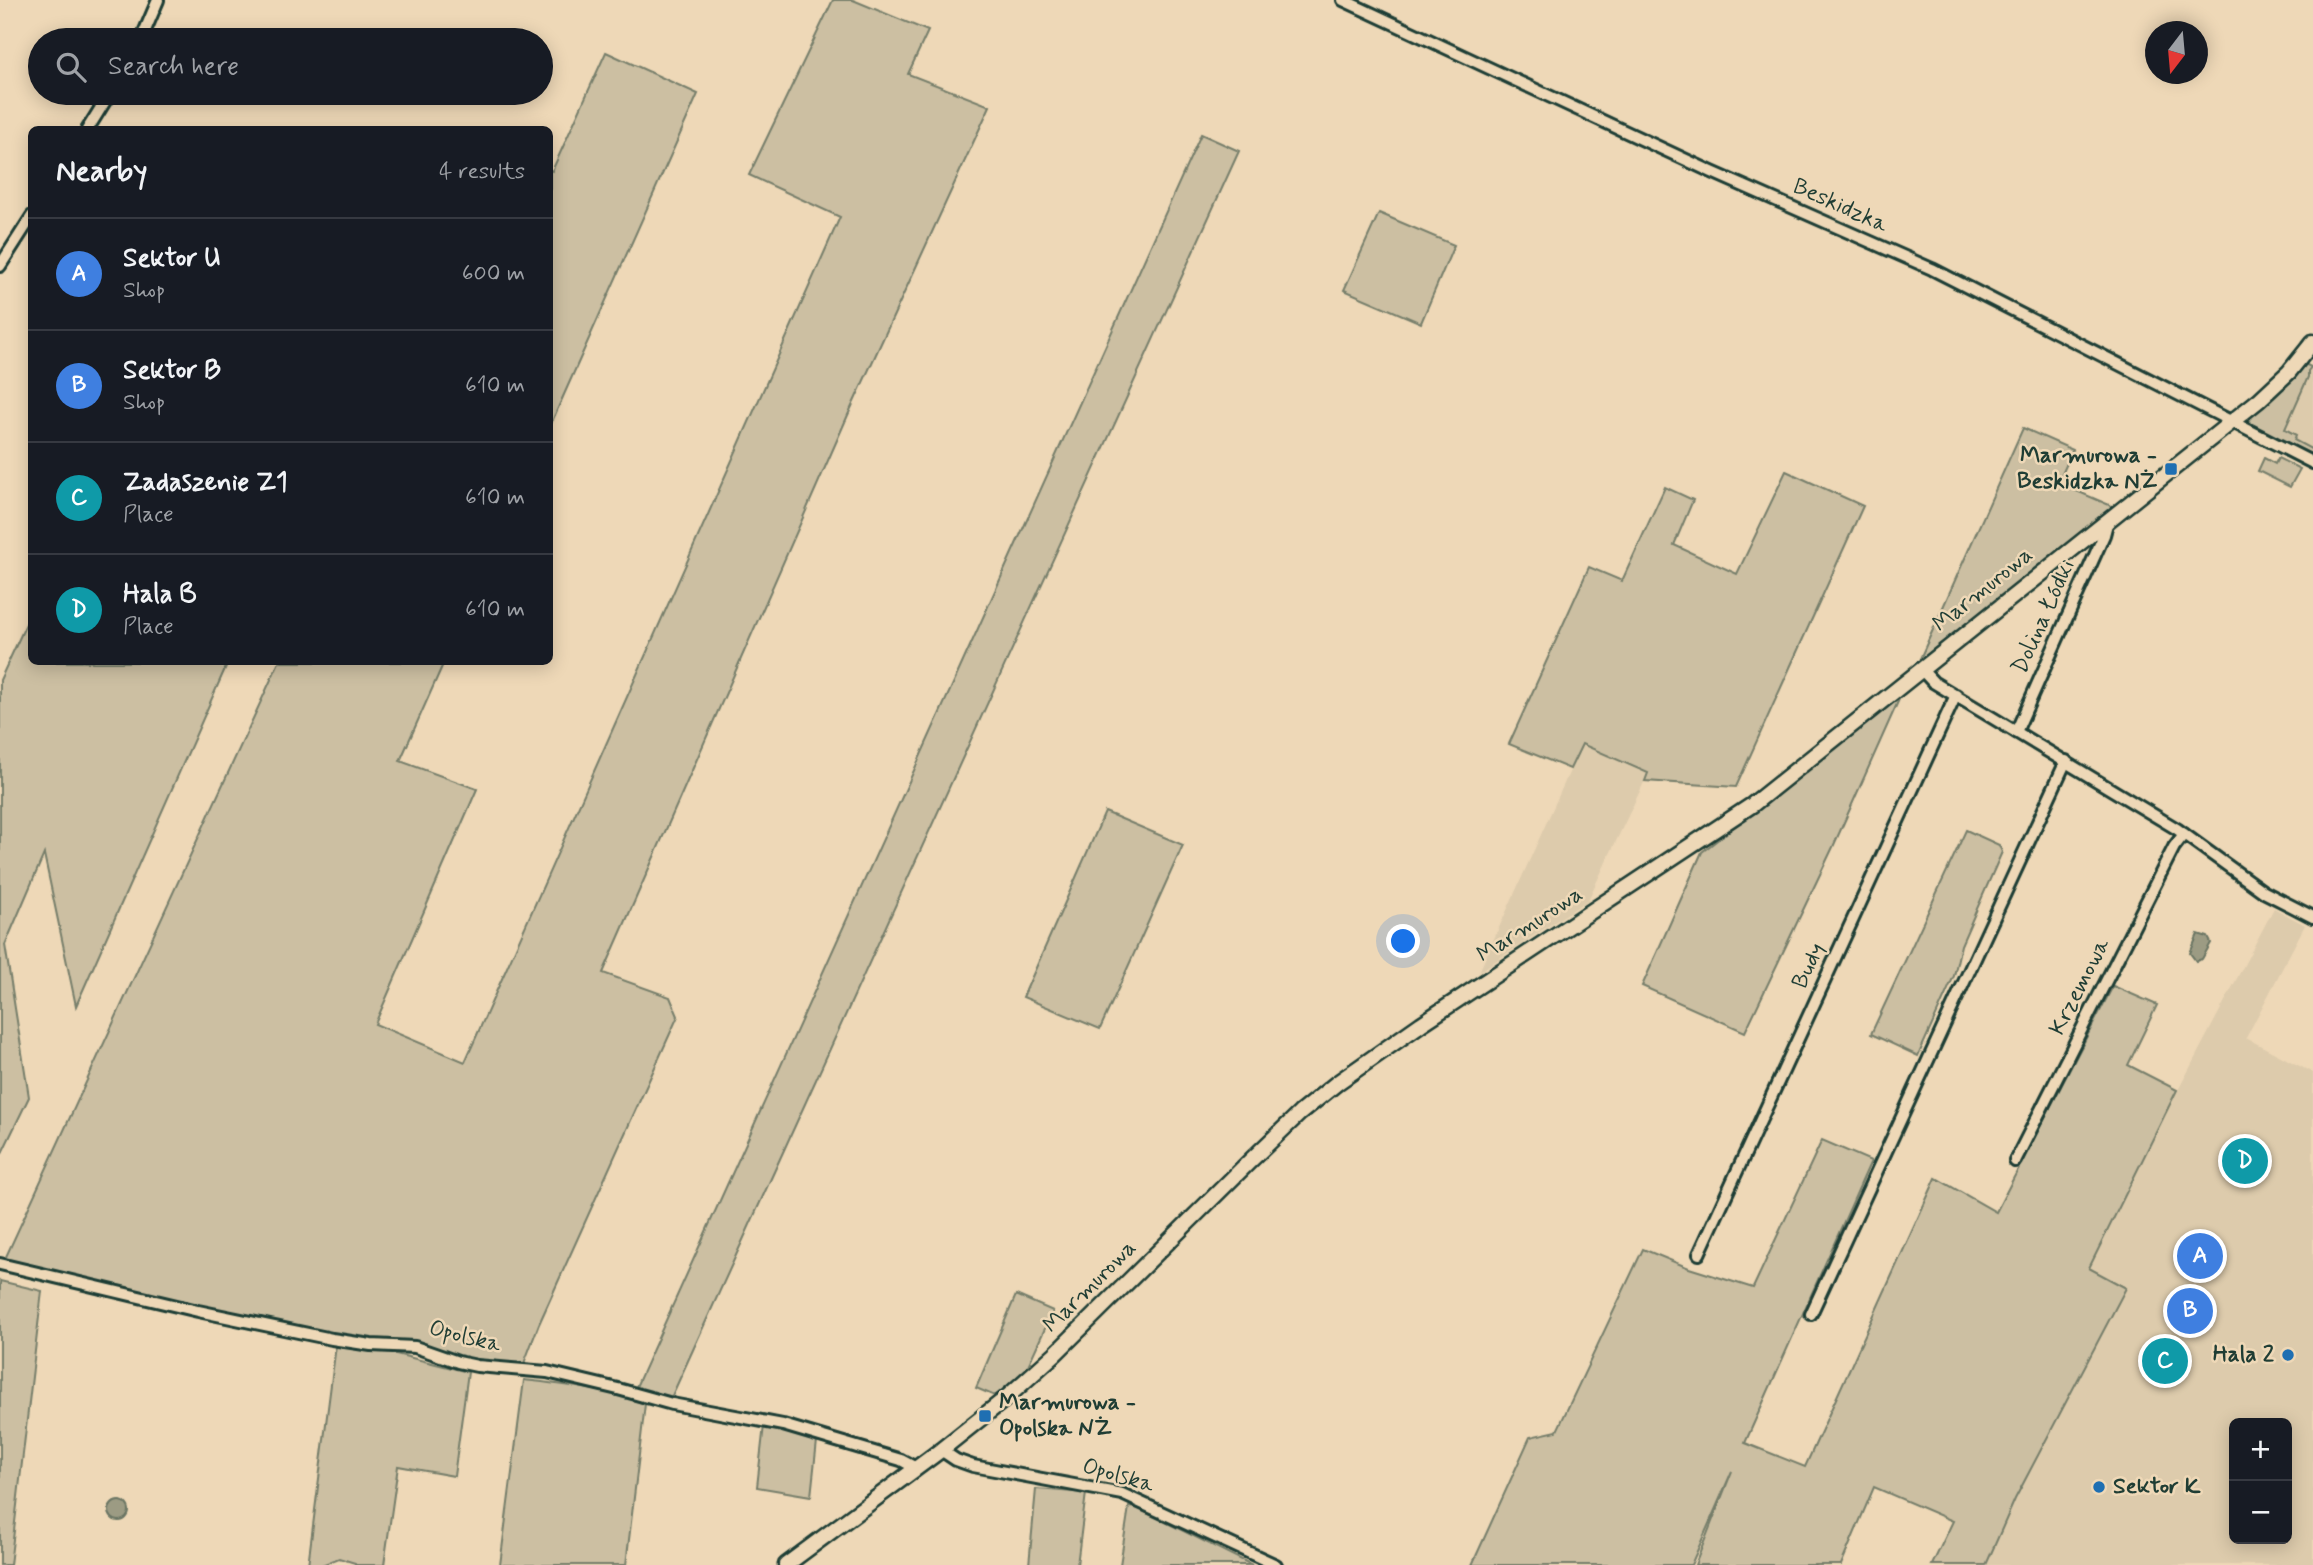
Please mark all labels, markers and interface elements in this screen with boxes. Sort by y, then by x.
north arrow [2145,21,2208,84]
search box [28,28,553,105]
icon: search [52,48,90,86]
text: Search here [108,50,239,84]
text: Nearby [56,152,147,191]
text: 4 results [439,157,525,187]
street label: Beskidzka [1788,172,1892,240]
text: Sektor U [123,242,220,276]
text: A [71,259,87,289]
text: 600 m [462,259,525,289]
text: Shop [123,276,165,306]
text: Sektor B [123,354,220,388]
text: B [72,371,86,401]
text: 610 m [465,371,525,401]
text: Shop [123,388,165,418]
place label: Marmurowa - Beskidzka NŻ [2017,441,2158,497]
marker: Marmurowa - Beskidzka NŻ [2163,461,2179,477]
text: Zadaszenie Z1 [123,466,288,500]
text: C [71,483,87,513]
text: 610 m [465,483,525,513]
text: Place [123,500,174,530]
street label: Marmurowa [1927,540,2039,640]
street label: Dolina Łódki [2005,555,2083,679]
text: Hala B [123,578,197,612]
text: D [71,595,87,625]
text: 610 m [465,595,525,625]
text: Place [123,612,174,642]
street label: Marmurowa [1471,880,1589,970]
your location [1386,924,1420,958]
street label: Krzemowa [2043,933,2117,1041]
street label: Budy [1785,938,1833,994]
pin: D [2222,1135,2268,1187]
pin: A [2177,1230,2223,1282]
street label: Marmurowa [1037,1234,1143,1340]
pin: B [2167,1285,2213,1337]
street label: Opolska [426,1314,504,1360]
pin: C [2142,1335,2188,1387]
place label: Hala 2 [2213,1340,2275,1370]
marker: Hala 2 [2280,1347,2296,1363]
place label: Marmurowa - Opolska NŻ [999,1388,1136,1444]
marker: Marmurowa - Opolska NŻ [977,1408,993,1424]
map controls [2229,1418,2292,1544]
button: + [2229,1418,2292,1481]
street label: Opolska [1079,1452,1157,1501]
place label: Sektor K [2113,1472,2201,1502]
marker: Sektor K [2091,1479,2107,1495]
button: − [2229,1481,2292,1544]

